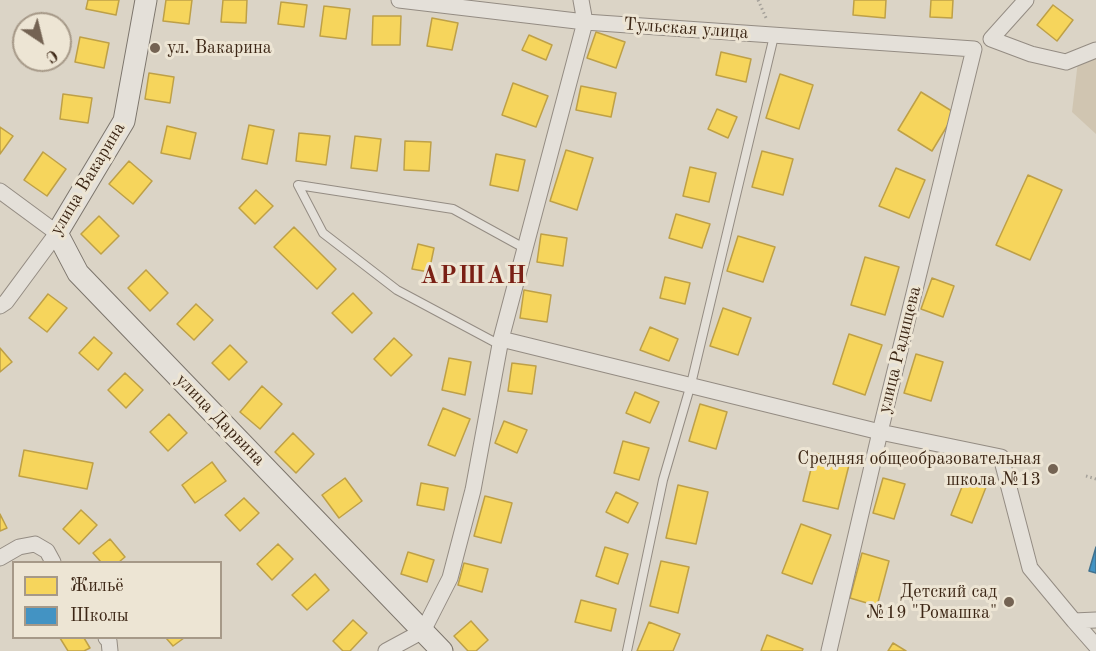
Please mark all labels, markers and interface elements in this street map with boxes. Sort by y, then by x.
north arrow [12,12,72,72]
street label: Тульская улица [623,14,749,44]
place label: ул. Вакарина [167,37,272,59]
marker: ул. Вакарина [148,41,162,55]
text: С [42,46,60,65]
street label: улица Вакарина [46,119,130,239]
district label: АРШАН [420,263,528,291]
street label: улица Радищева [874,284,926,416]
street label: улица Дарвина [171,369,269,471]
place label: Средняя общеобразовательная школа №13 [797,448,1041,490]
marker: Средняя общеобразовательная школа №13 [1046,462,1060,476]
legend [12,561,222,639]
text: Жильё [70,577,124,595]
place label: Детский сад №19 "Ромашка" [867,581,997,624]
marker: Детский сад №19 "Ромашка" [1002,595,1016,609]
text: Школы [70,607,129,625]

